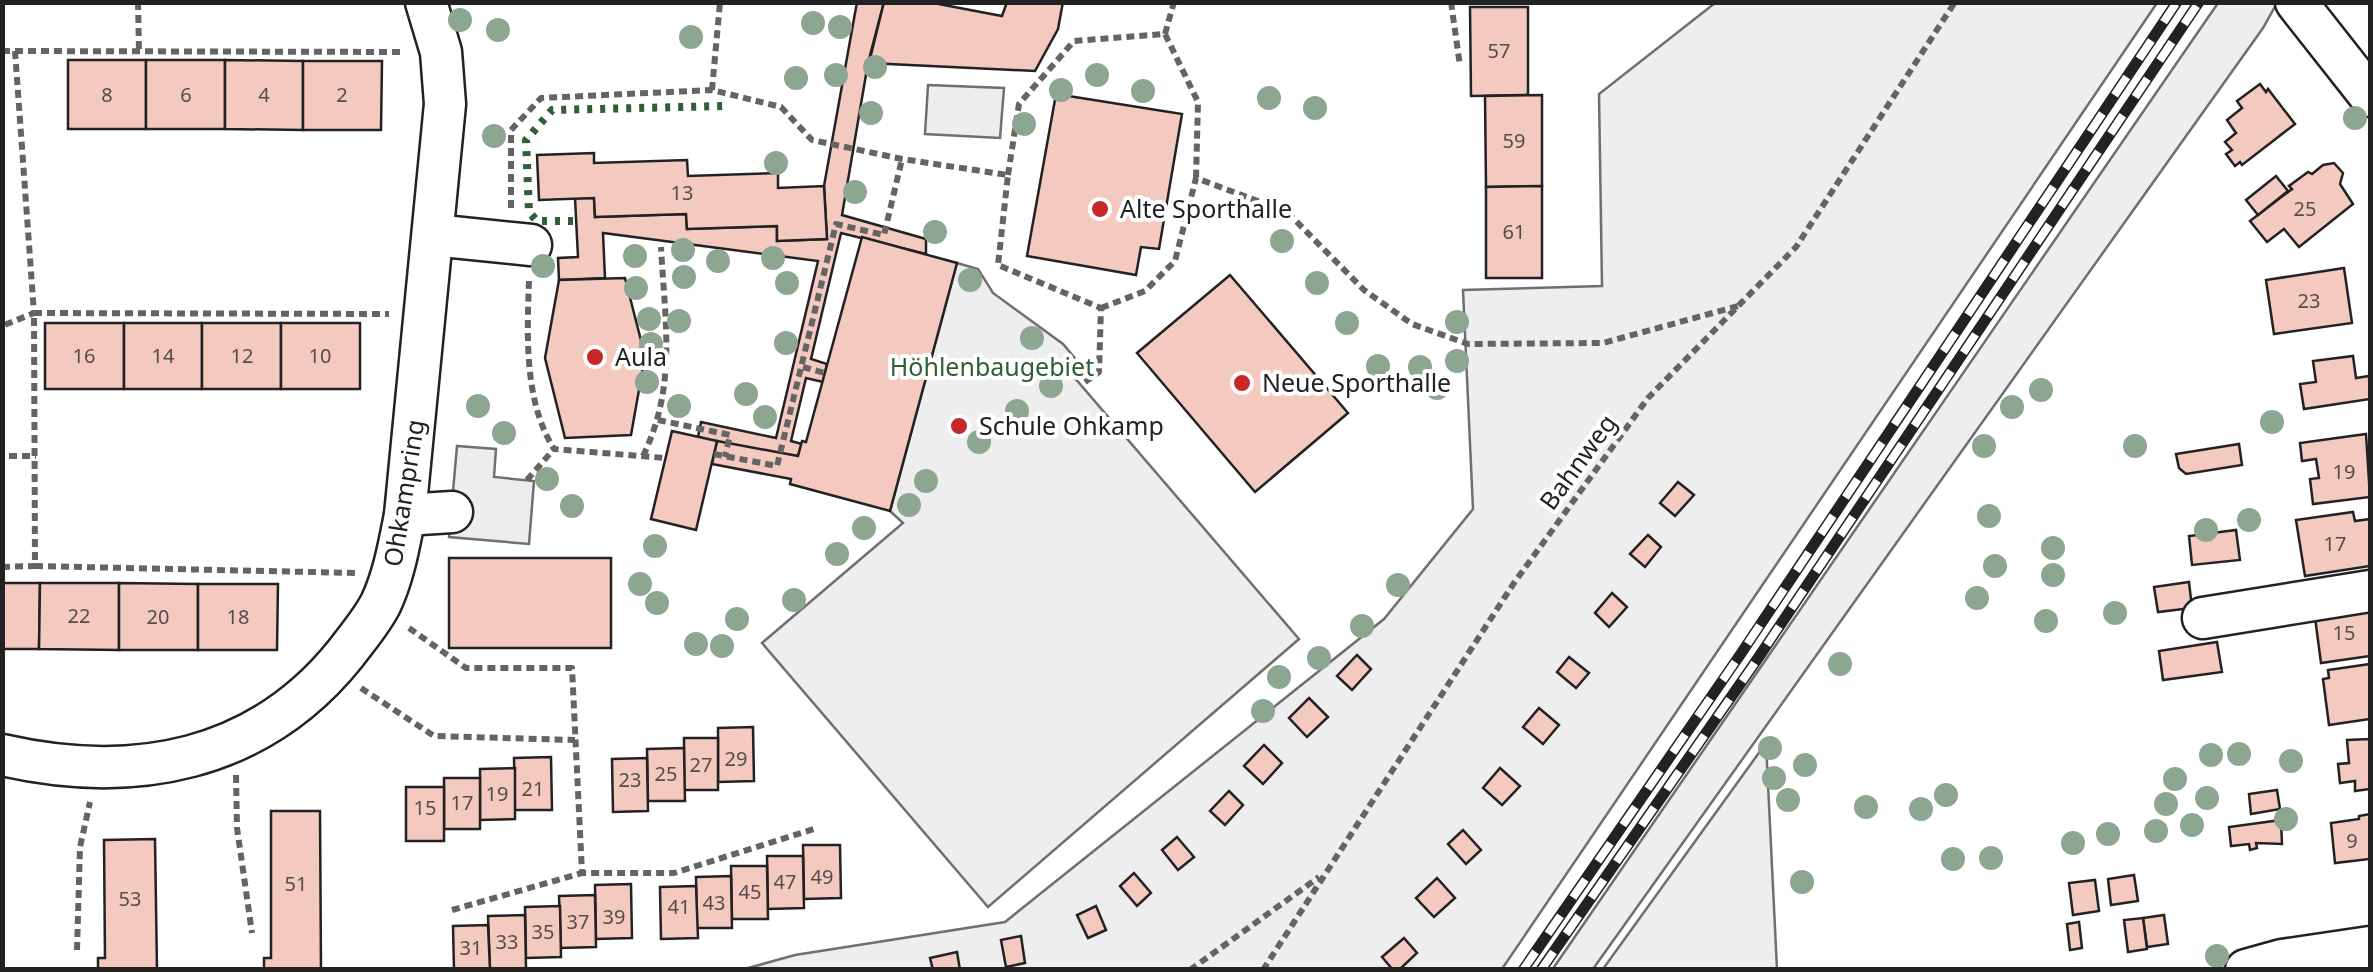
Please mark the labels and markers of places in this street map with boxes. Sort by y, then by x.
place label: Alte Sporthalle [1120,191,1292,225]
marker: Alte Sporthalle [1089,198,1111,220]
place label: Aula [615,339,667,373]
marker: Aula [584,346,606,368]
place label: Neue Sporthalle [1262,365,1451,399]
marker: Neue Sporthalle [1231,372,1253,394]
place label: Schule Ohkamp [979,408,1164,442]
marker: Schule Ohkamp [948,415,970,437]

